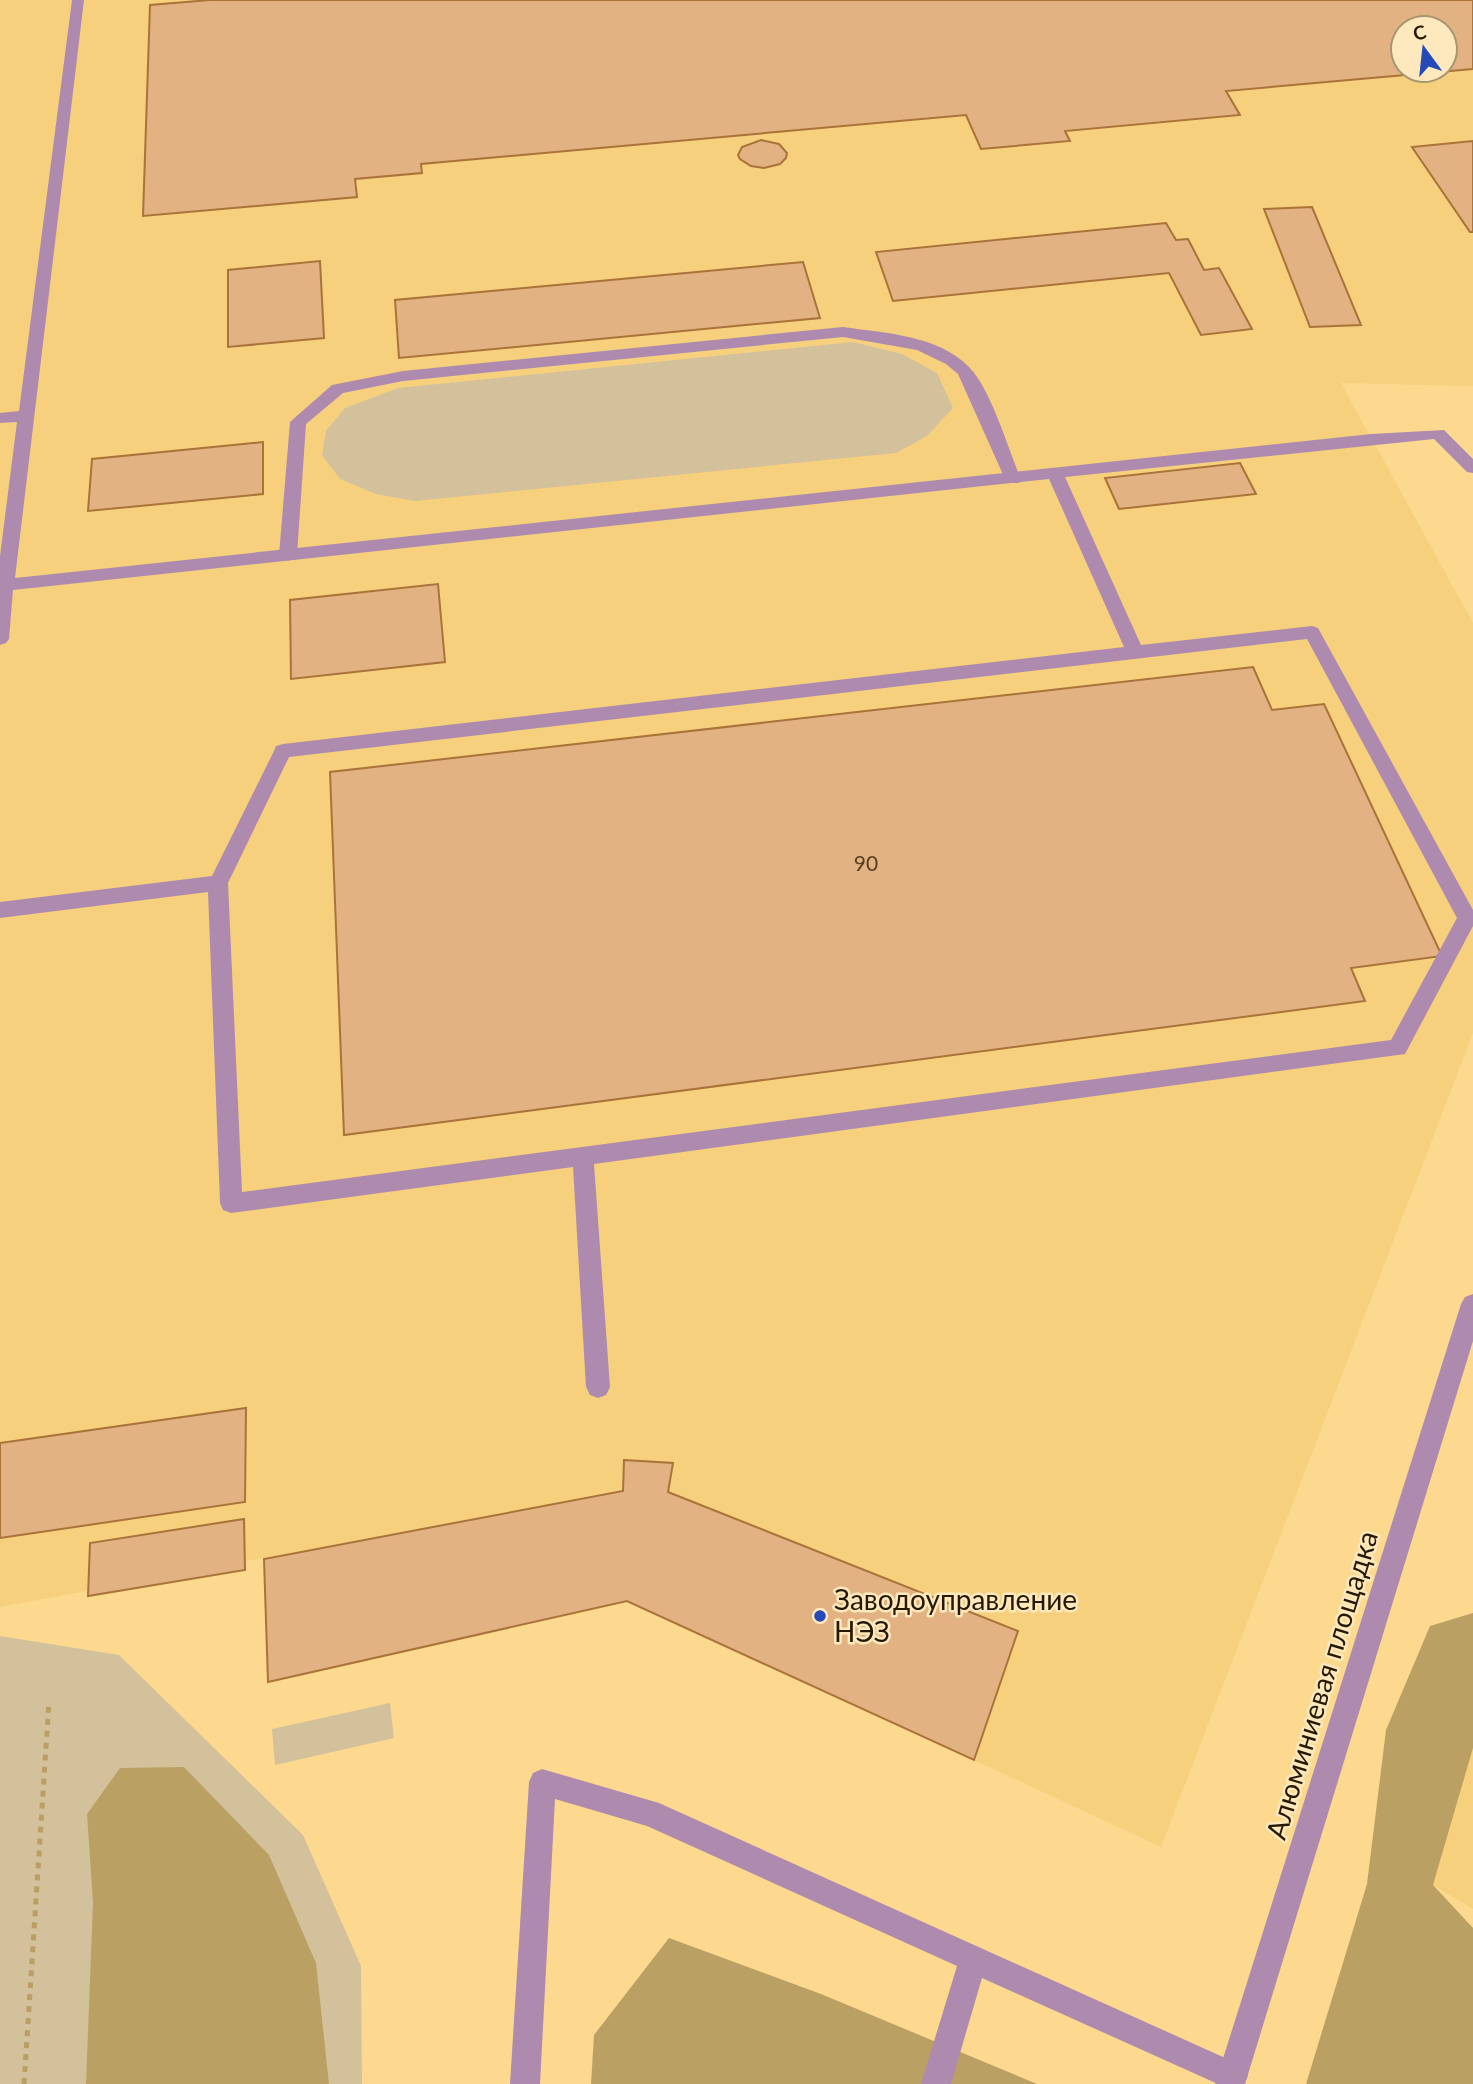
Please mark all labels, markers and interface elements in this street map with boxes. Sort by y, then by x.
north arrow [1389,14,1459,84]
text: С [1410,19,1429,45]
house number: 90 [854,850,878,875]
street label: Алюминиевая площадка [1258,1526,1384,1843]
place label: Заводоуправление НЭЗ [834,1582,1077,1648]
marker: Заводоуправление НЭЗ [812,1608,828,1624]

